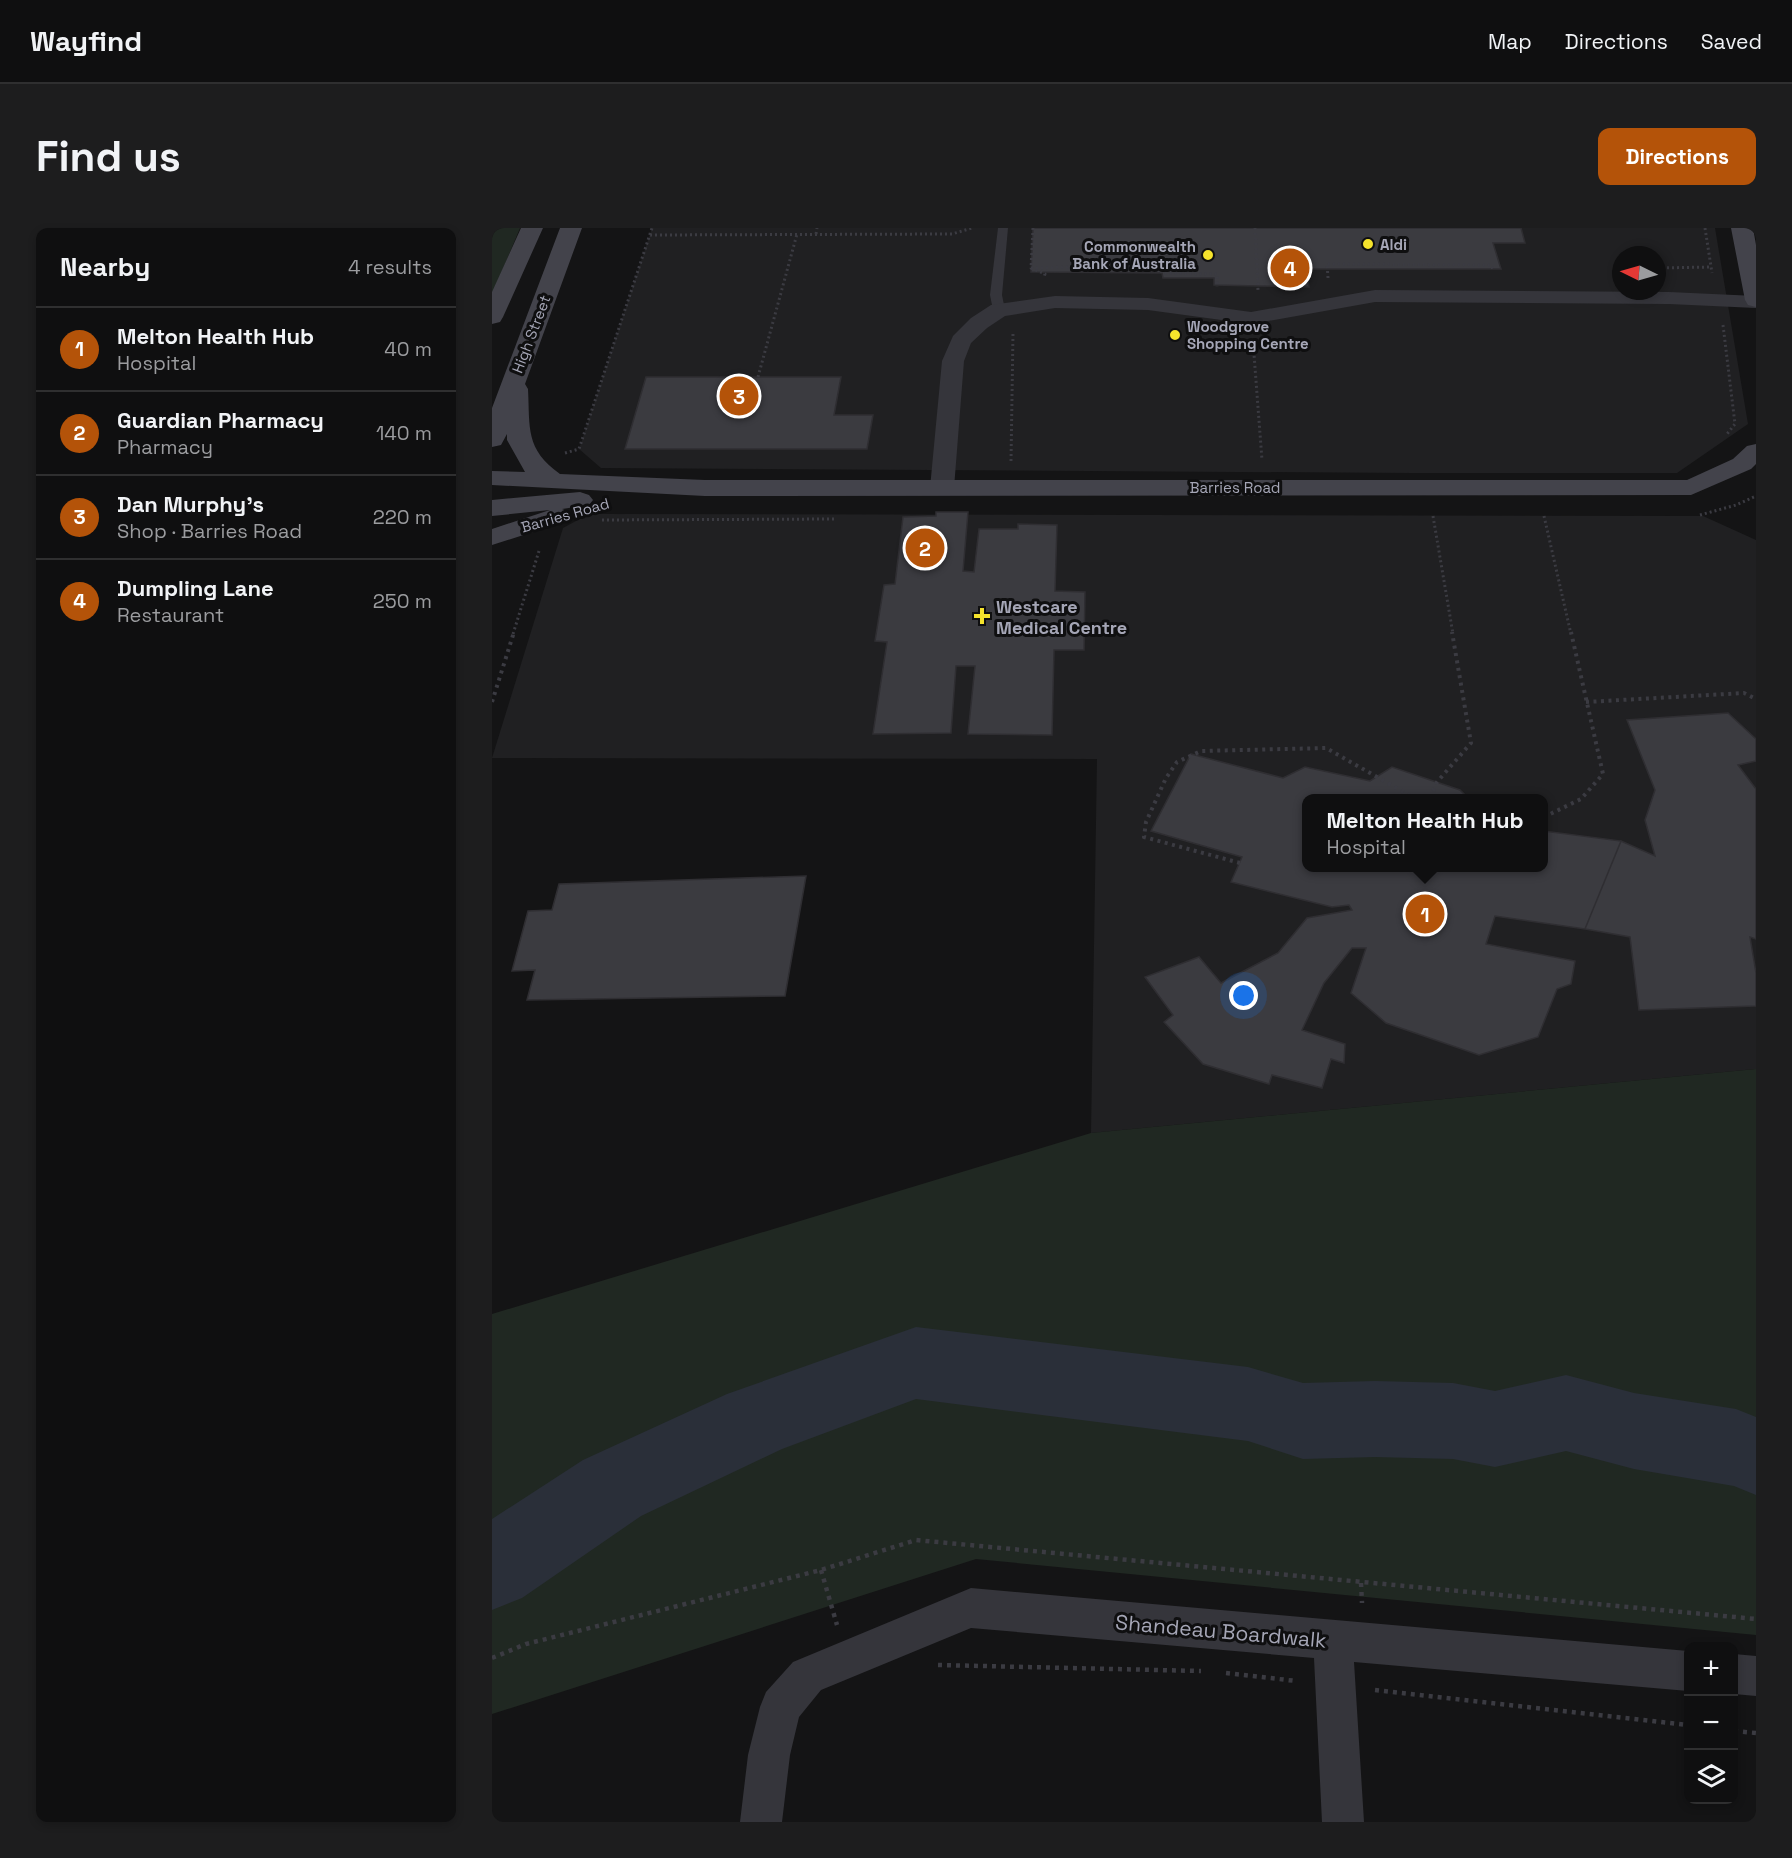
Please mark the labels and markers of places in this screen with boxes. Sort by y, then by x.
place label: Aldi [1380,235,1407,254]
place label: Commonwealth Bank of Australia [1072,237,1196,273]
marker: Aldi [1361,237,1375,251]
pin: 4 [1270,246,1310,291]
marker: Commonwealth Bank of Australia [1201,248,1215,262]
place label: Woodgrove Shopping Centre [1187,317,1309,353]
marker: Woodgrove Shopping Centre [1168,328,1182,342]
pin: 3 [720,374,758,418]
pin: 2 [906,526,944,570]
place label: Westcare Medical Centre [996,595,1127,639]
marker: Westcare Medical Centre [973,607,991,625]
pin: 1 [1406,892,1444,936]

